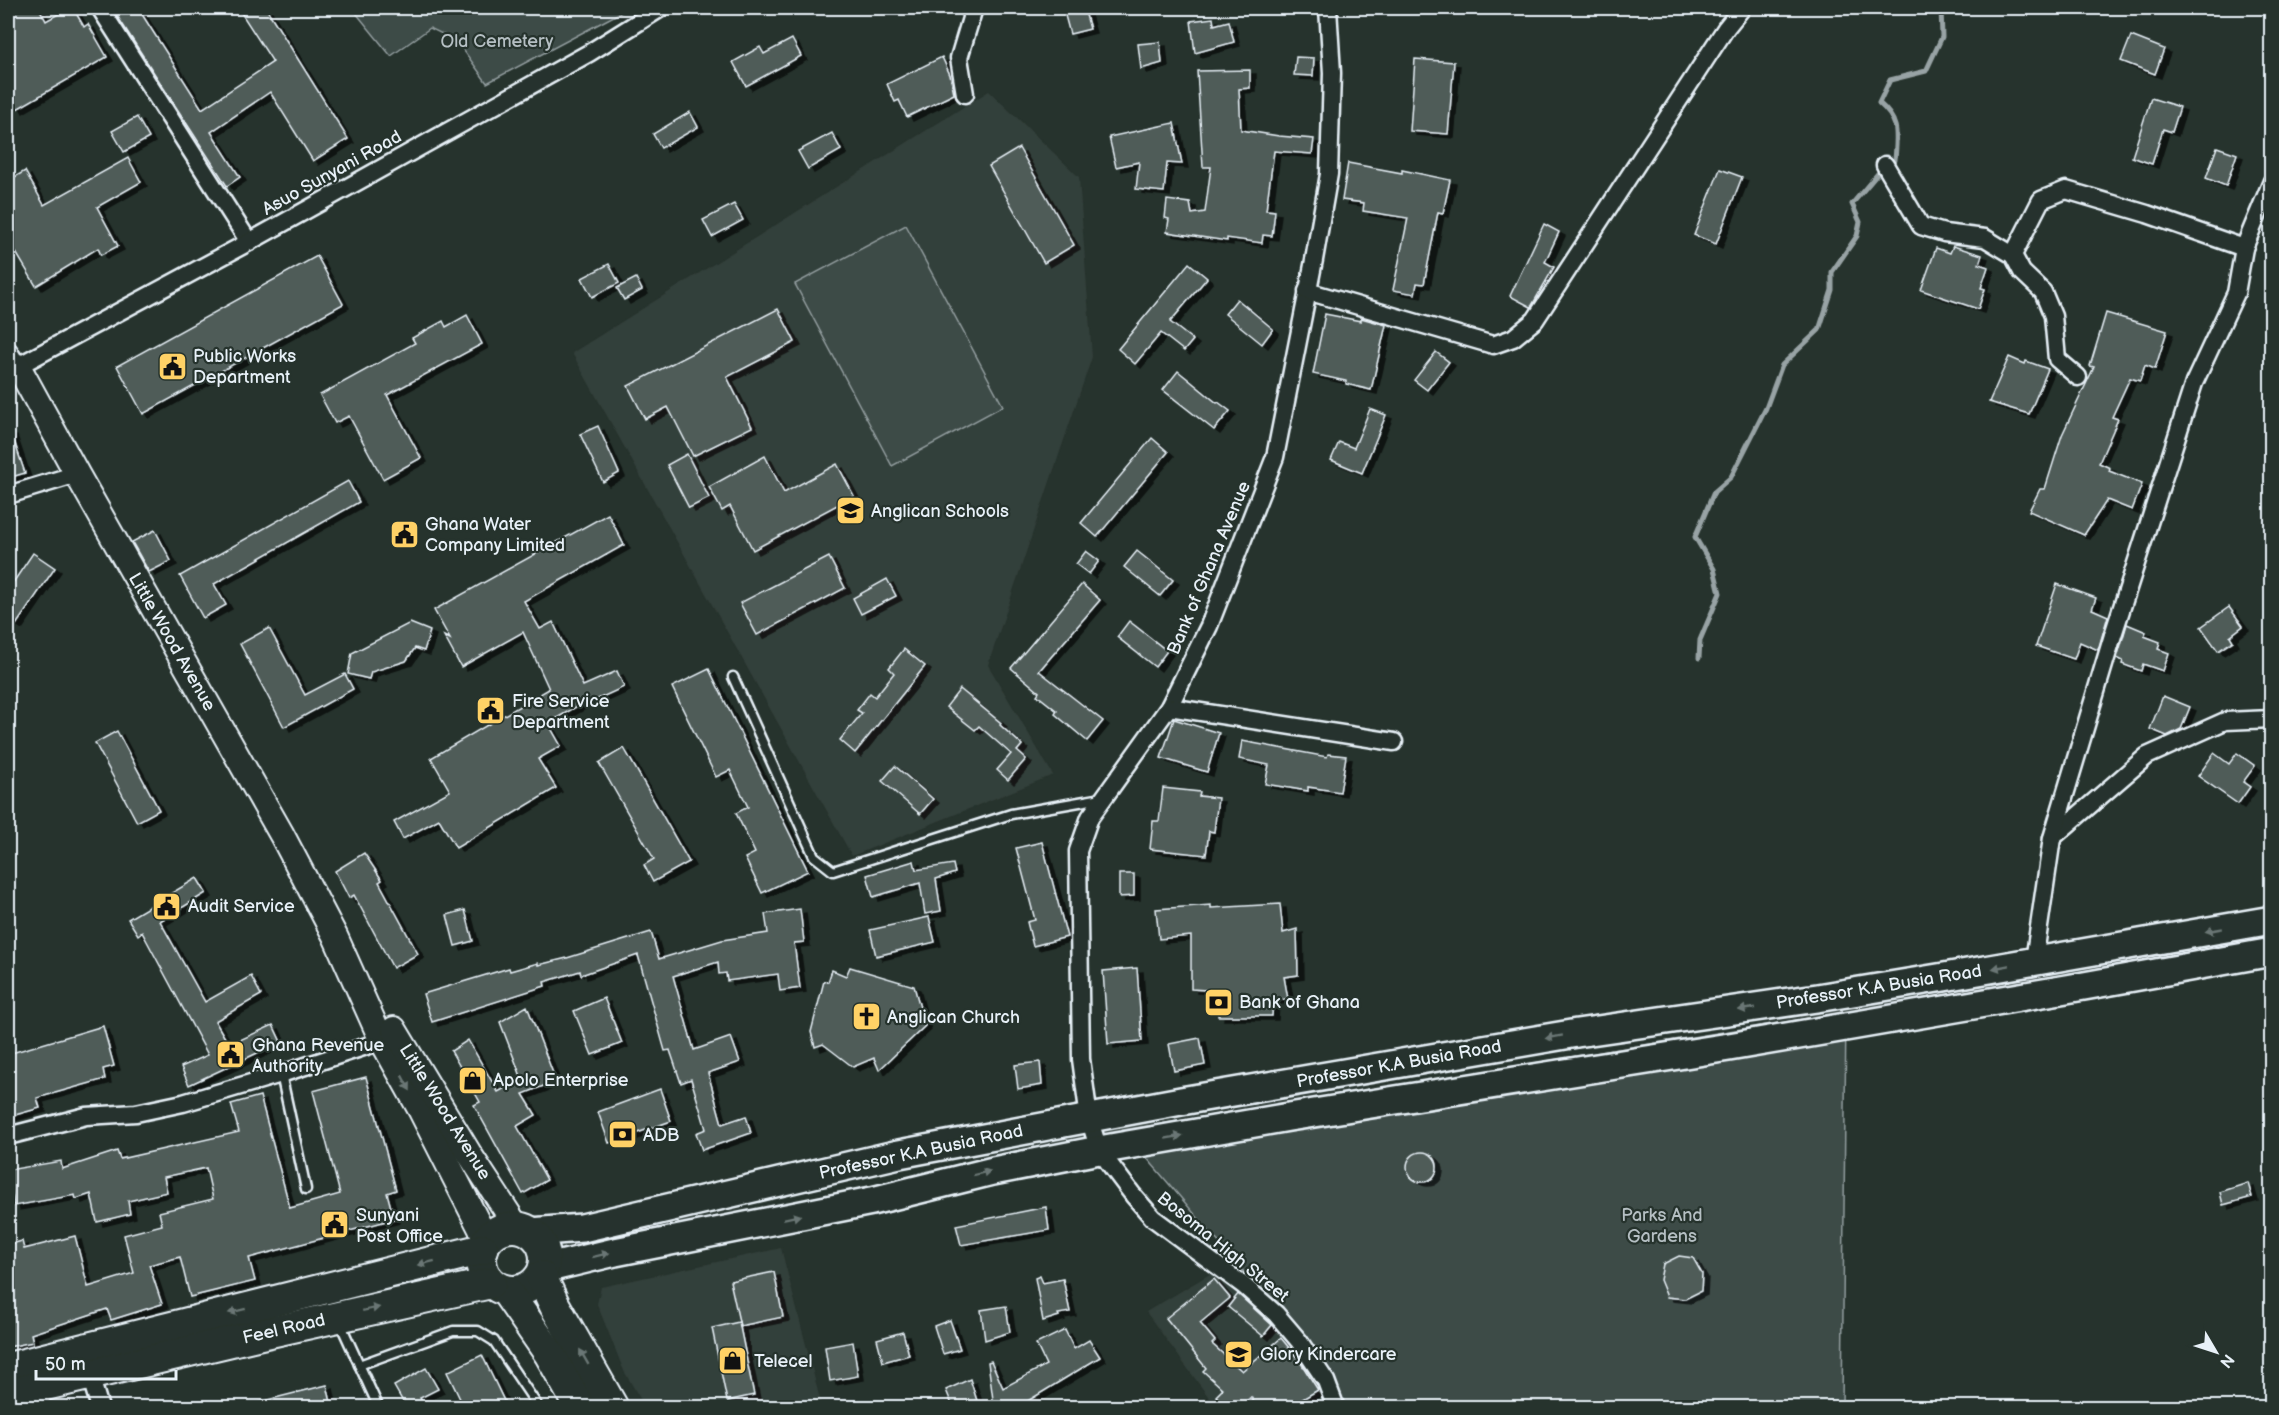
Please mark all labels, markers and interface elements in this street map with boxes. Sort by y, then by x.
park label: Old Cemetery [440,31,554,52]
street label: Asuo Sunyani Road [259,126,405,220]
place label: Public Works Department [193,346,296,388]
public building icon: Public Works Department [156,350,188,382]
street label: Bank of Ghana Avenue [1163,478,1255,658]
school or university icon: Anglican Schools [834,495,866,527]
place label: Anglican Schools [871,501,1009,522]
place label: Ghana Water Company Limited [425,514,565,556]
public building icon: Ghana Water Company Limited [388,518,420,550]
street label: Little Wood Avenue [124,569,220,715]
place label: Fire Service Department [512,691,610,733]
public building icon: Fire Service Department [475,695,507,727]
public building icon: Audit Service [151,890,183,922]
place label: Audit Service [188,896,295,917]
one-way arrow [2204,926,2223,935]
street label: Professor K.A Busia Road [1775,960,1983,1014]
one-way arrow [1991,963,2010,972]
bank icon: Bank of Ghana [1202,986,1234,1018]
place label: Bank of Ghana [1239,992,1360,1013]
church icon: Anglican Church [850,1001,882,1033]
one-way arrow [1737,1004,1756,1013]
place label: Anglican Church [887,1007,1020,1028]
one-way arrow [1544,1032,1563,1041]
place label: Ghana Revenue Authority [252,1035,384,1077]
street label: Professor K.A Busia Road [1295,1036,1503,1092]
public building icon: Ghana Revenue Authority [215,1039,247,1071]
street label: Little Wood Avenue [395,1040,495,1184]
shop icon: Apolo Enterprise [456,1064,488,1096]
place label: Apolo Enterprise [493,1070,629,1091]
one-way arrow [401,1075,411,1092]
bank icon: ADB [606,1119,638,1151]
street label: Professor K.A Busia Road [817,1120,1025,1184]
place label: ADB [643,1125,679,1146]
one-way arrow [1164,1132,1183,1141]
one-way arrow [973,1168,991,1178]
street label: Bosoma High Street [1153,1187,1293,1307]
place label: Sunyani Post Office [356,1205,443,1247]
park label: Parks And Gardens [1621,1205,1703,1247]
public building icon: Sunyani Post Office [319,1209,351,1241]
one-way arrow [783,1212,802,1221]
one-way arrow [592,1250,610,1260]
one-way arrow [417,1259,435,1269]
one-way arrow [362,1304,380,1314]
one-way arrow [228,1306,246,1316]
street label: Feel Road [241,1309,327,1349]
north arrow [2186,1322,2246,1382]
school or university icon: Glory Kindercare [1223,1338,1255,1370]
scale bar [36,1343,176,1381]
place label: Glory Kindercare [1260,1344,1397,1365]
shop icon: Telecel [717,1345,749,1377]
one-way arrow [579,1348,589,1365]
text: N [2215,1350,2238,1371]
place label: Telecel [754,1351,812,1372]
text: 50 m [45,1354,86,1375]

